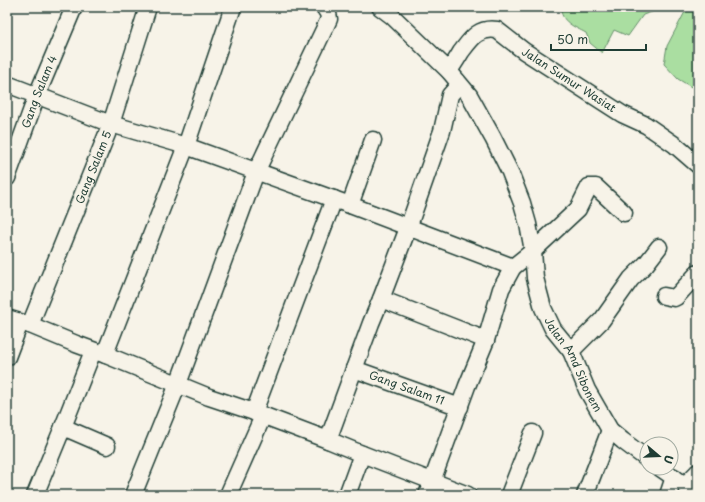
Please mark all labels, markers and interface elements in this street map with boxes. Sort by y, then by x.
scale bar [551,26,646,52]
text: 50 m [557,30,588,48]
street label: Jalan Sumur Wasiat [519,43,620,116]
street label: Gang Salam 4 [17,53,61,130]
street label: Gang Salam 5 [71,128,115,206]
street label: Jalan Amd Sibonem [541,314,607,415]
street label: Gang Salam 11 [367,366,447,409]
north arrow [639,436,679,476]
text: U [660,453,678,466]

